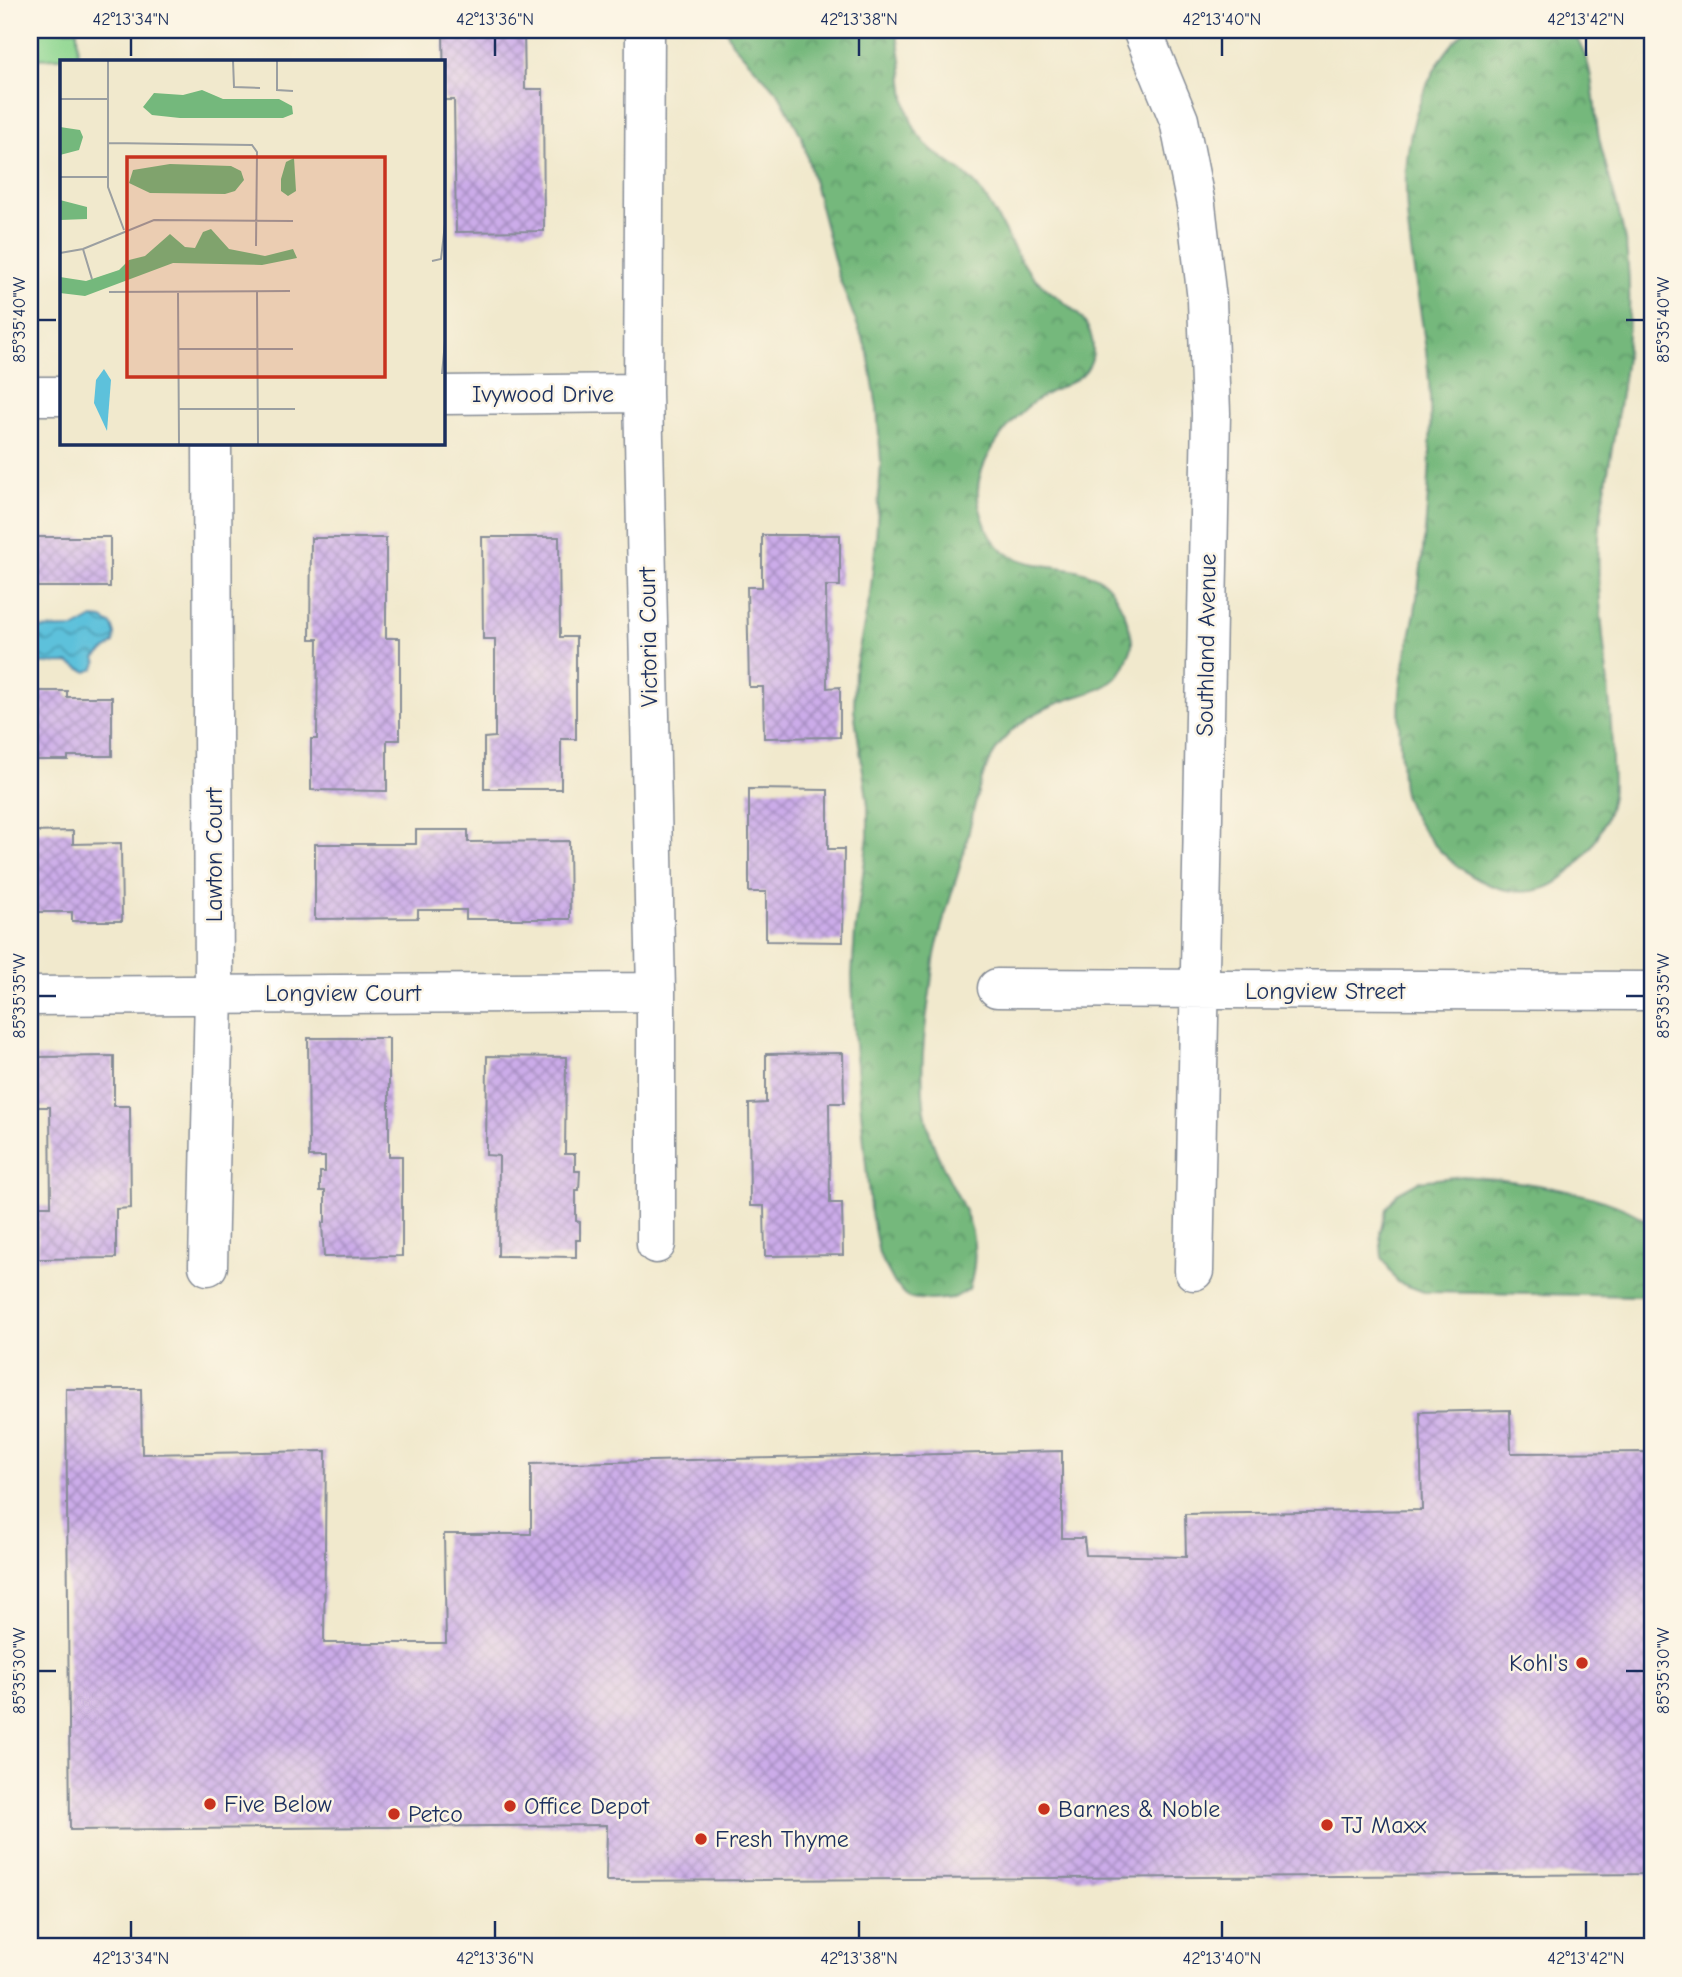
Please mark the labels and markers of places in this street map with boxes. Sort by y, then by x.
place label: Kohl's [1509,1649,1568,1677]
marker: Kohl's [1574,1655,1590,1671]
place label: Five Below [224,1790,333,1818]
place label: Office Depot [524,1792,650,1820]
place label: Barnes & Noble [1058,1795,1220,1823]
marker: Five Below [202,1796,218,1812]
marker: Office Depot [502,1798,518,1814]
place label: Petco [408,1800,463,1828]
marker: Barnes & Noble [1036,1801,1052,1817]
marker: Petco [386,1806,402,1822]
place label: TJ Maxx [1341,1811,1427,1839]
marker: TJ Maxx [1319,1817,1335,1833]
place label: Fresh Thyme [715,1825,849,1853]
marker: Fresh Thyme [693,1831,709,1847]

